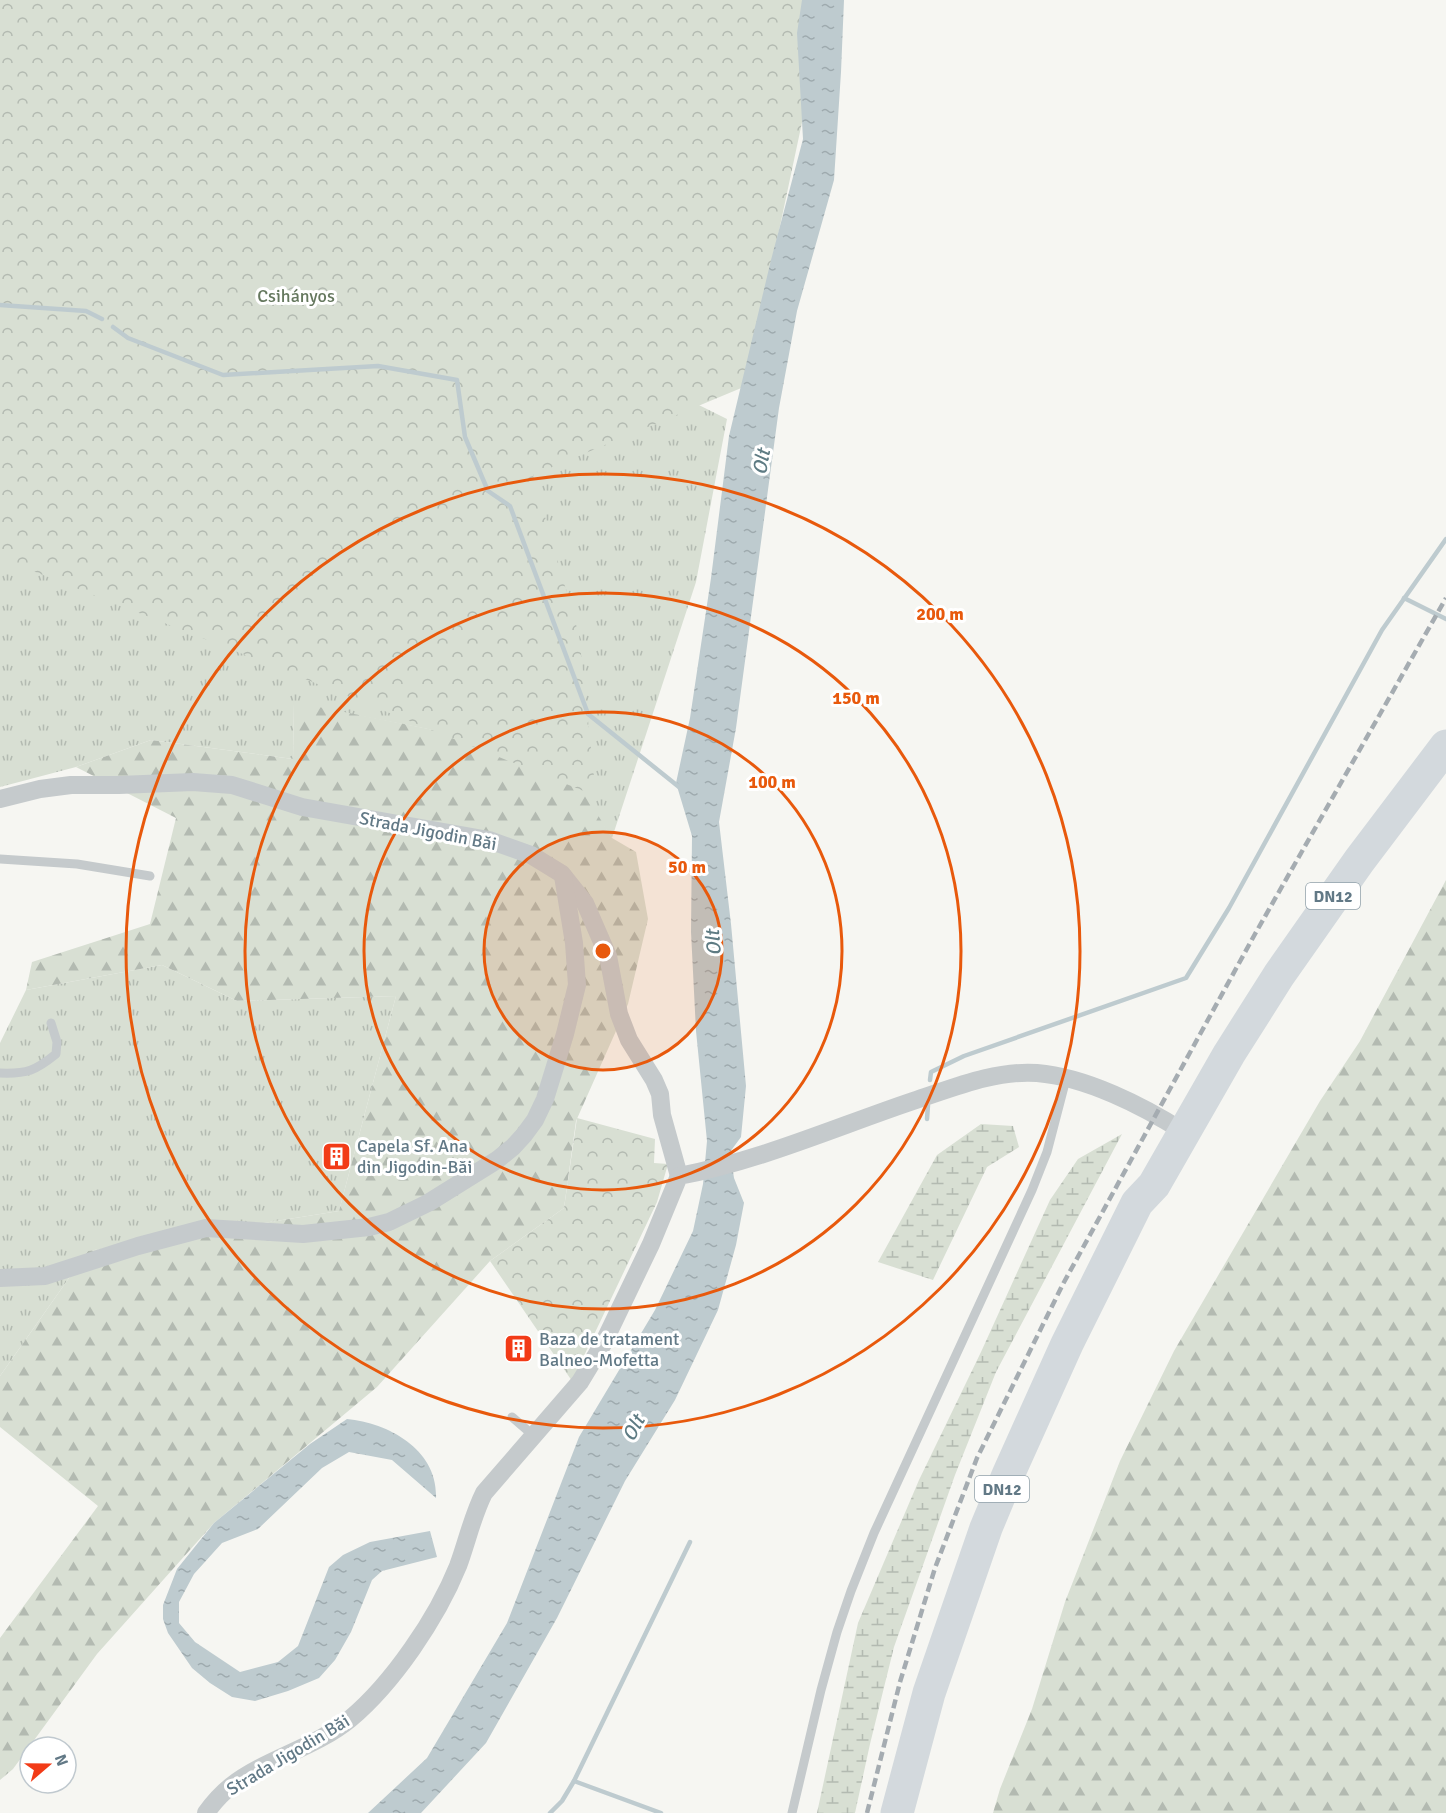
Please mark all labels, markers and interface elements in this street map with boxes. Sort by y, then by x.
park label: Csihányos [257,285,335,307]
water label: Olt [747,445,776,477]
text: 200 m [916,603,964,625]
text: 150 m [832,687,880,709]
text: 100 m [748,771,796,793]
street label: Strada Jigodin Băi [358,807,498,855]
text: 50 m [668,856,706,878]
road number: DN12 [1306,883,1360,909]
water label: Olt [700,927,727,957]
centre of rings [593,941,613,961]
place label: Capela Sf. Ana din Jigodin-Băi [357,1135,472,1178]
building icon: Capela Sf. Ana din Jigodin-Băi [320,1140,352,1172]
place label: Baza de tratament Balneo-Mofetta [539,1328,679,1371]
building icon: Baza de tratament Balneo-Mofetta [502,1333,534,1365]
water label: Olt [616,1409,651,1445]
road number: DN12 [975,1476,1029,1502]
street label: Strada Jigodin Băi [223,1710,353,1800]
north arrow [18,1735,78,1795]
text: N [50,1752,72,1769]

